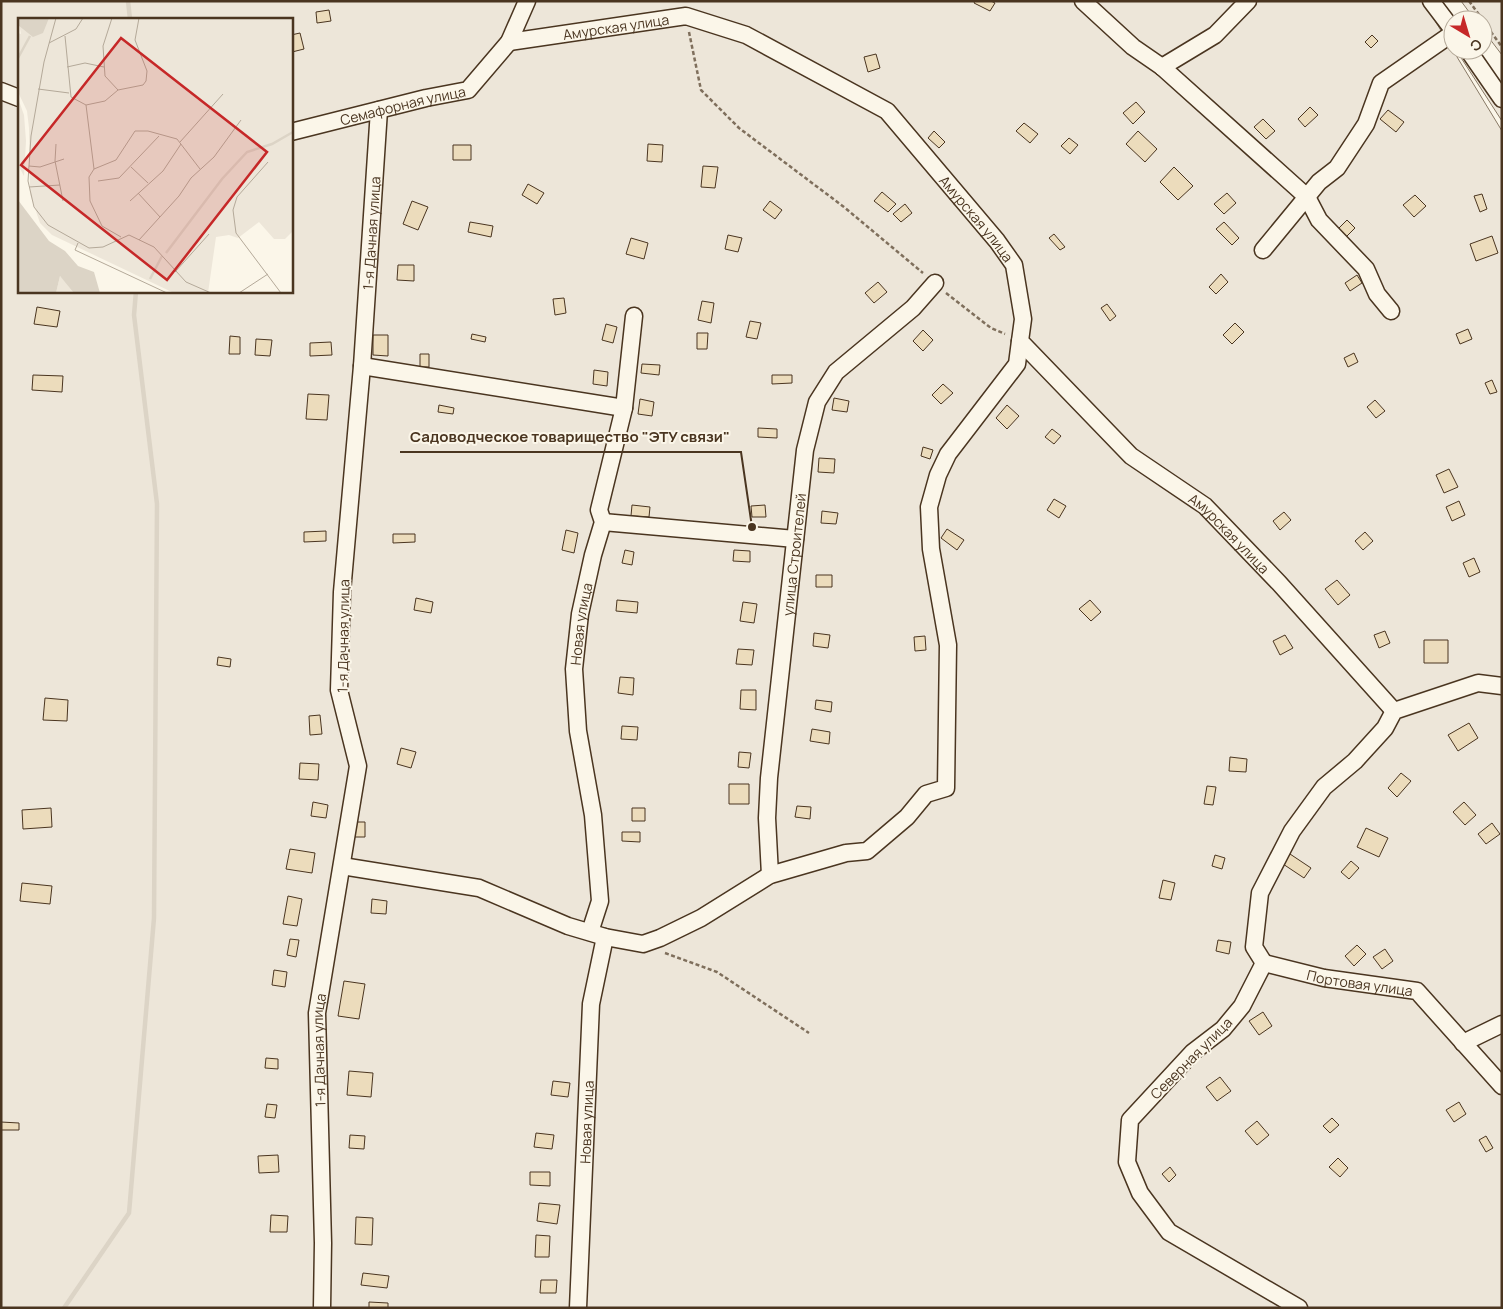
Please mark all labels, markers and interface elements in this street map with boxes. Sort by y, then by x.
street label: Амурская улица [562,9,670,43]
north arrow [1443,10,1493,60]
inset map [18,18,292,292]
text: С [1466,35,1486,56]
street label: Семафорная улица [338,81,467,129]
street label: Амурская улица [936,171,1018,265]
street label: 1-я Дачная улица [358,176,384,290]
callout: Садоводческое товарищество "ЭТУ связи" [400,422,741,452]
text: Садоводческое товарищество "ЭТУ связи" [410,426,730,447]
street label: Амурская улица [1185,488,1274,577]
street label: улица Строителей [777,492,810,617]
street label: 1-я Дачная улица [333,579,353,693]
street label: Новая улица [565,581,596,666]
street label: Портовая улица [1305,965,1414,1000]
street label: 1-я Дачная улица [307,992,330,1107]
street label: Северная улица [1146,1013,1236,1103]
street label: Новая улица [575,1080,597,1164]

